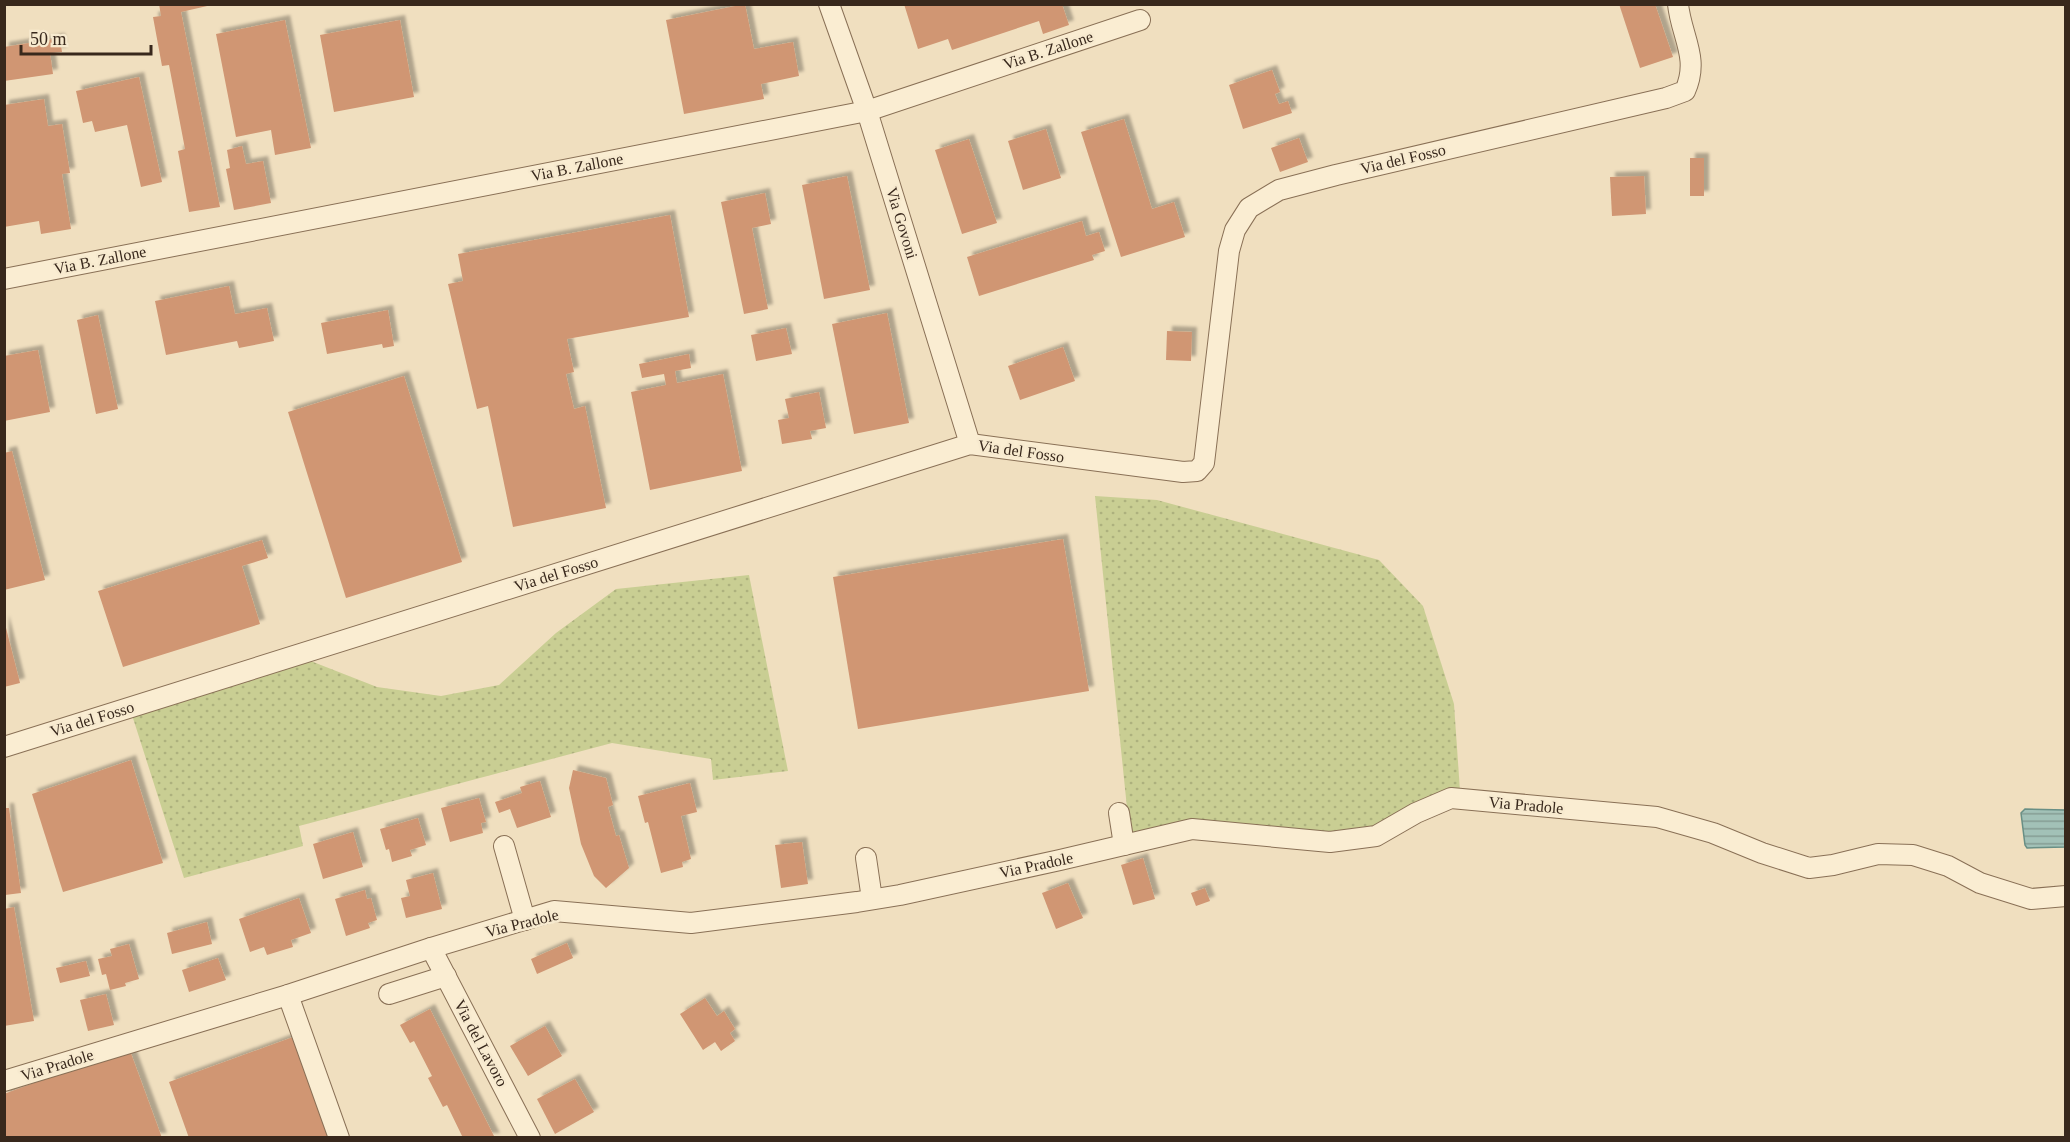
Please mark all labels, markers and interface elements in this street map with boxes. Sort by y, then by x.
scale bar [21,18,152,56]
street label: Via B. Zallone [1001,27,1095,73]
text: 50 m [30,29,67,49]
street label: Via del Fosso [1359,141,1447,177]
street label: Via B. Zallone [529,150,625,184]
street label: Via Govoni [883,185,921,261]
street label: Via B. Zallone [52,243,148,277]
street label: Via del Fosso [977,437,1065,465]
street label: Via del Fosso [512,553,600,595]
street label: Via del Fosso [48,698,136,740]
street label: Via Pradole [1488,793,1564,817]
street label: Via Pradole [998,849,1074,881]
street label: Via Pradole [484,906,560,940]
street label: Via del Lavoro [451,997,511,1089]
street label: Via Pradole [19,1046,95,1084]

